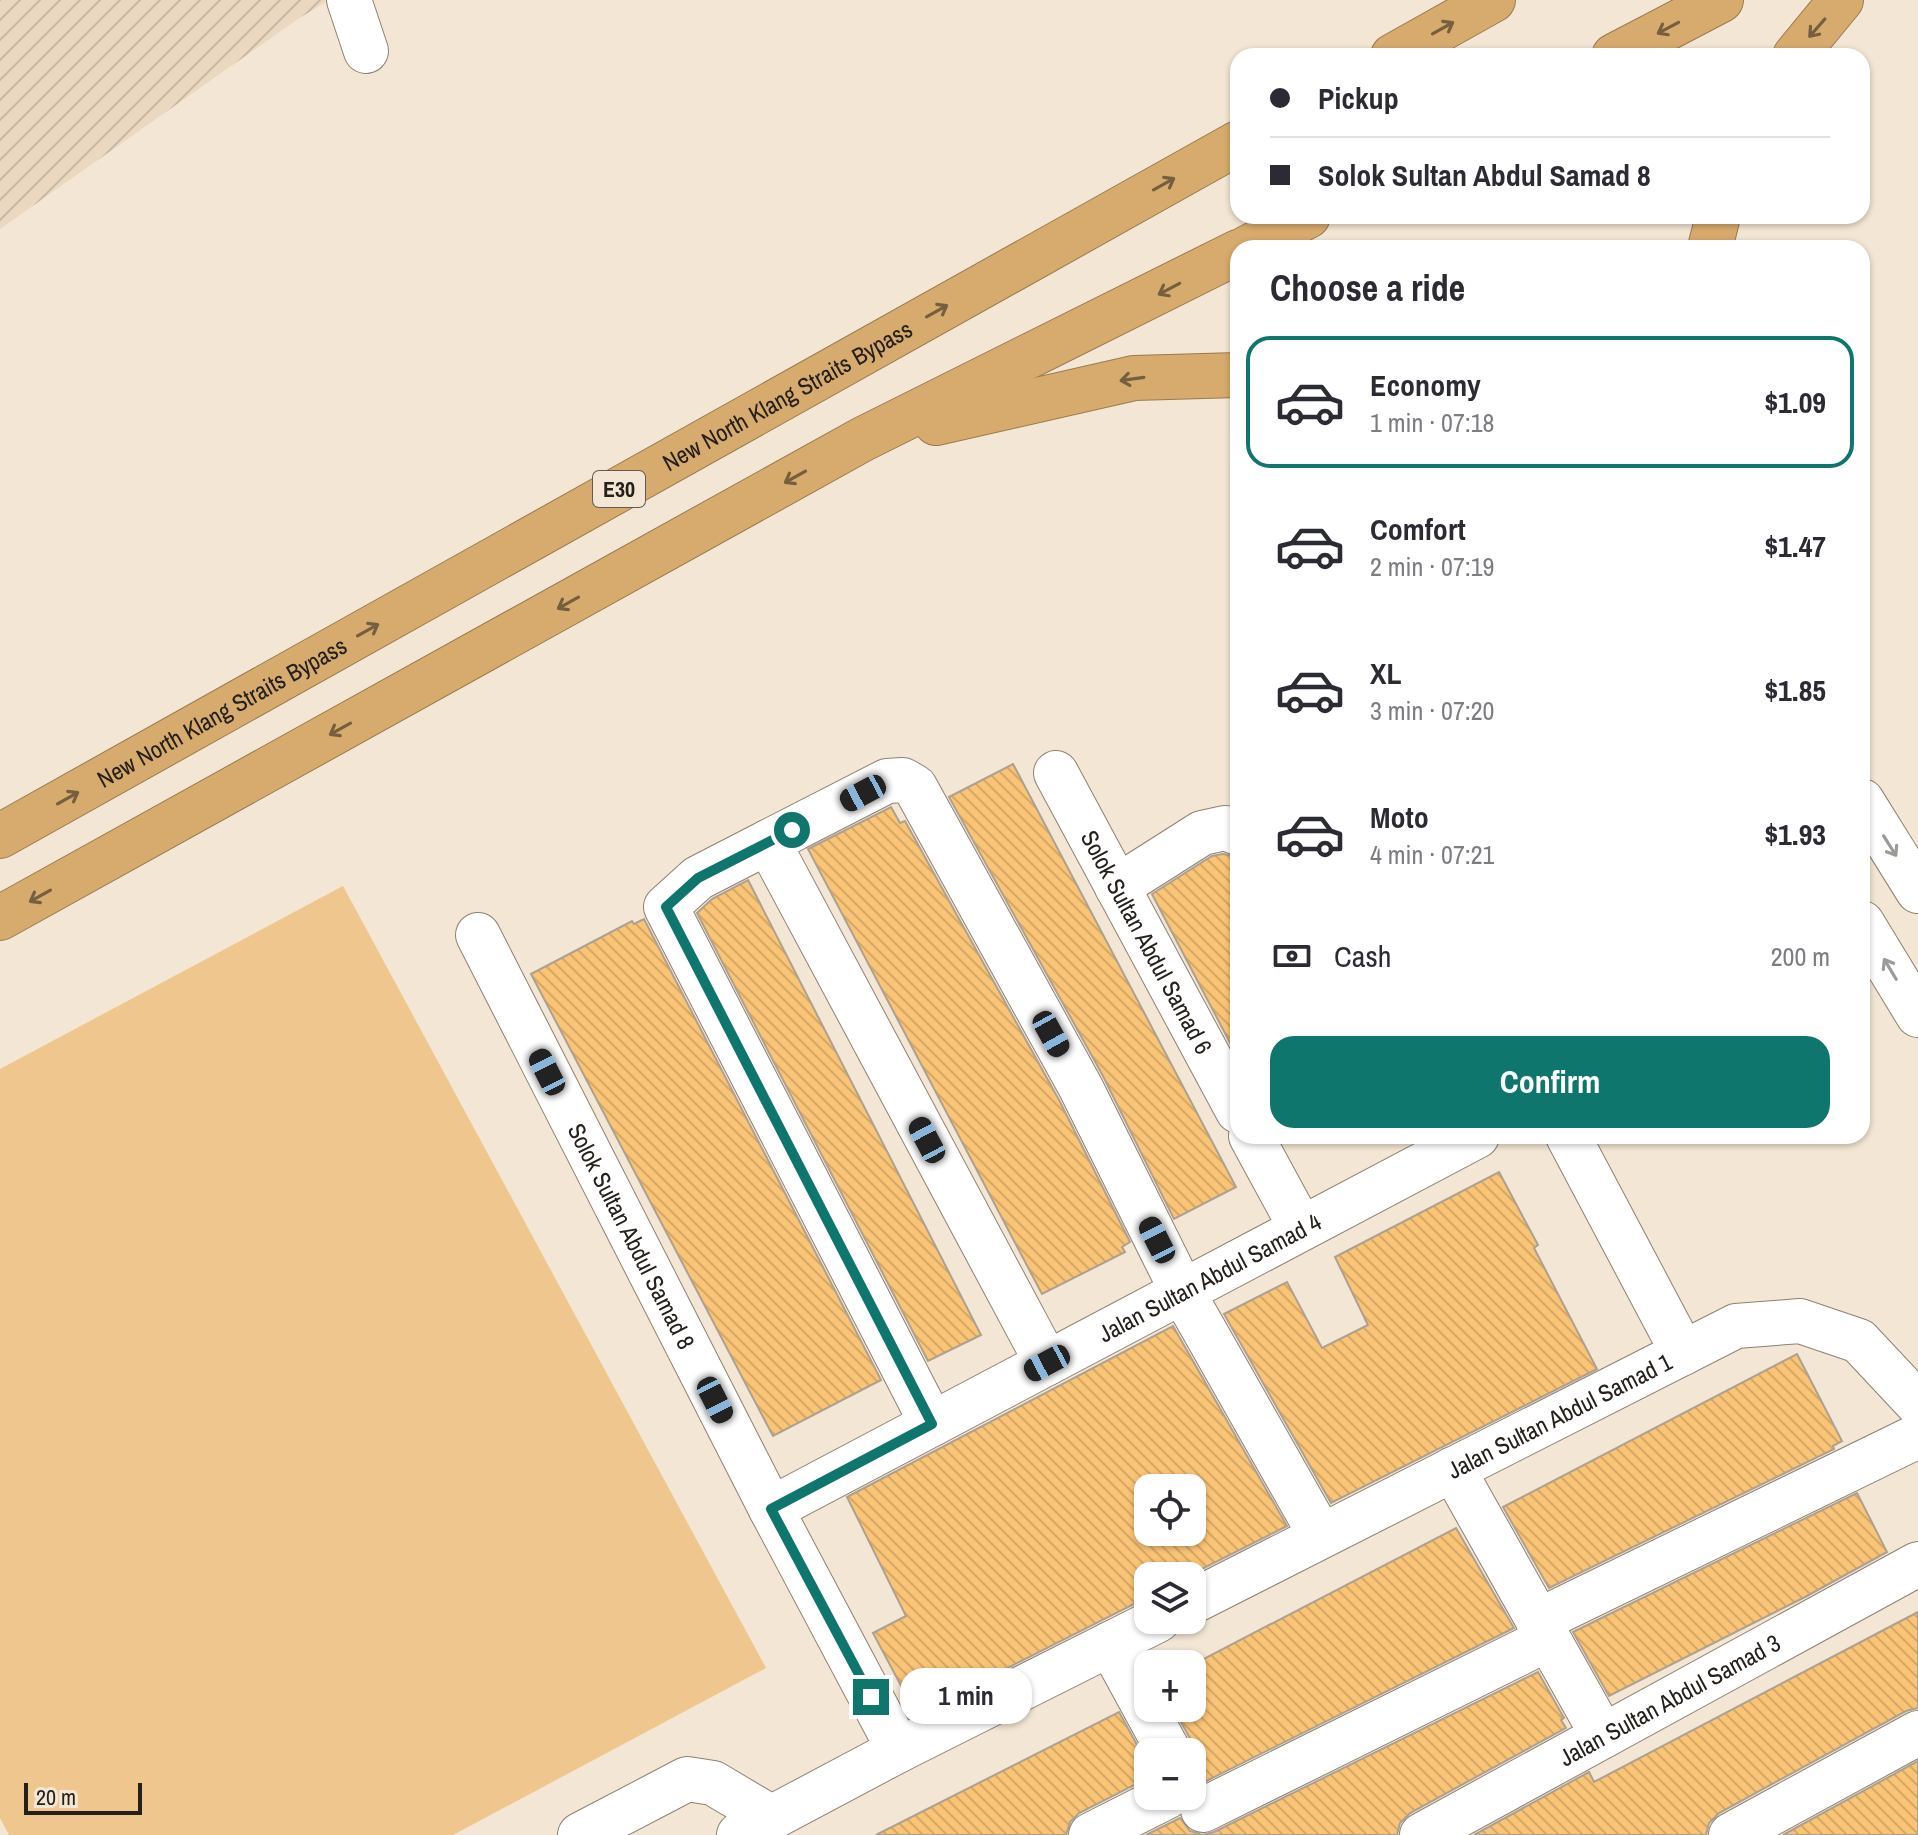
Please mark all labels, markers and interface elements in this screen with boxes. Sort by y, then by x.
one-way arrow [1809,17,1827,37]
one-way arrow [1431,20,1454,36]
one-way arrow [1656,21,1680,36]
text: Pickup [1318,78,1399,118]
text: Solok Sultan Abdul Samad 8 [1318,155,1651,195]
one-way arrow [1152,176,1175,192]
text: Choose a ride [1270,264,1465,312]
one-way arrow [1157,281,1181,297]
one-way arrow [925,303,948,319]
street label: New North Klang Straits Bypass [656,313,918,478]
text: Economy [1370,365,1481,405]
icon: car [1274,366,1346,438]
one-way arrow [1120,372,1145,387]
text: $1.09 [1764,382,1826,422]
text: 1 min · 07:18 [1370,405,1494,440]
one-way arrow [784,469,807,485]
road number: E30 [593,471,645,507]
text: Comfort [1370,509,1466,549]
icon: car [1274,510,1346,582]
text: $1.47 [1764,526,1826,566]
text: 2 min · 07:19 [1370,549,1494,584]
one-way arrow [557,595,580,611]
one-way arrow [356,621,379,637]
street label: New North Klang Straits Bypass [91,629,352,795]
text: XL [1370,653,1401,693]
icon: car [1274,654,1346,726]
text: $1.85 [1764,670,1826,710]
text: 3 min · 07:20 [1370,693,1494,728]
one-way arrow [329,722,353,738]
car [836,771,890,815]
one-way arrow [56,790,79,806]
text: Moto [1370,797,1429,837]
icon: car [1274,798,1346,870]
route start [774,812,810,848]
text: $1.93 [1764,814,1826,854]
street label: Solok Sultan Abdul Samad 6 [1074,825,1220,1060]
one-way arrow [1882,834,1898,857]
text: 4 min · 07:21 [1370,837,1494,872]
one-way arrow [28,889,52,904]
icon: cash [1270,934,1314,978]
text: Cash [1334,936,1391,976]
text: 200 m [1771,939,1830,974]
one-way arrow [1882,958,1898,981]
car [1029,1007,1073,1061]
button: Confirm [1270,1036,1830,1128]
car [525,1045,569,1099]
car [905,1113,949,1167]
street label: Solok Sultan Abdul Samad 8 [561,1118,703,1355]
street label: Jalan Sultan Abdul Samad 4 [1093,1205,1327,1349]
car [1135,1213,1179,1267]
car [1020,1341,1074,1385]
street label: Jalan Sultan Abdul Samad 1 [1442,1345,1677,1486]
car [693,1373,737,1427]
map controls [1134,1474,1206,1810]
button: locate [1134,1474,1206,1546]
button: layers [1134,1562,1206,1634]
street label: Jalan Sultan Abdul Samad 3 [1553,1626,1786,1773]
button: + [1134,1650,1206,1722]
callout: 1 min [899,1669,1031,1725]
text: 1 min [938,1678,994,1713]
route end [853,1679,889,1715]
button: − [1134,1738,1206,1810]
scale bar [24,1779,142,1815]
text: 20 m [36,1782,76,1812]

